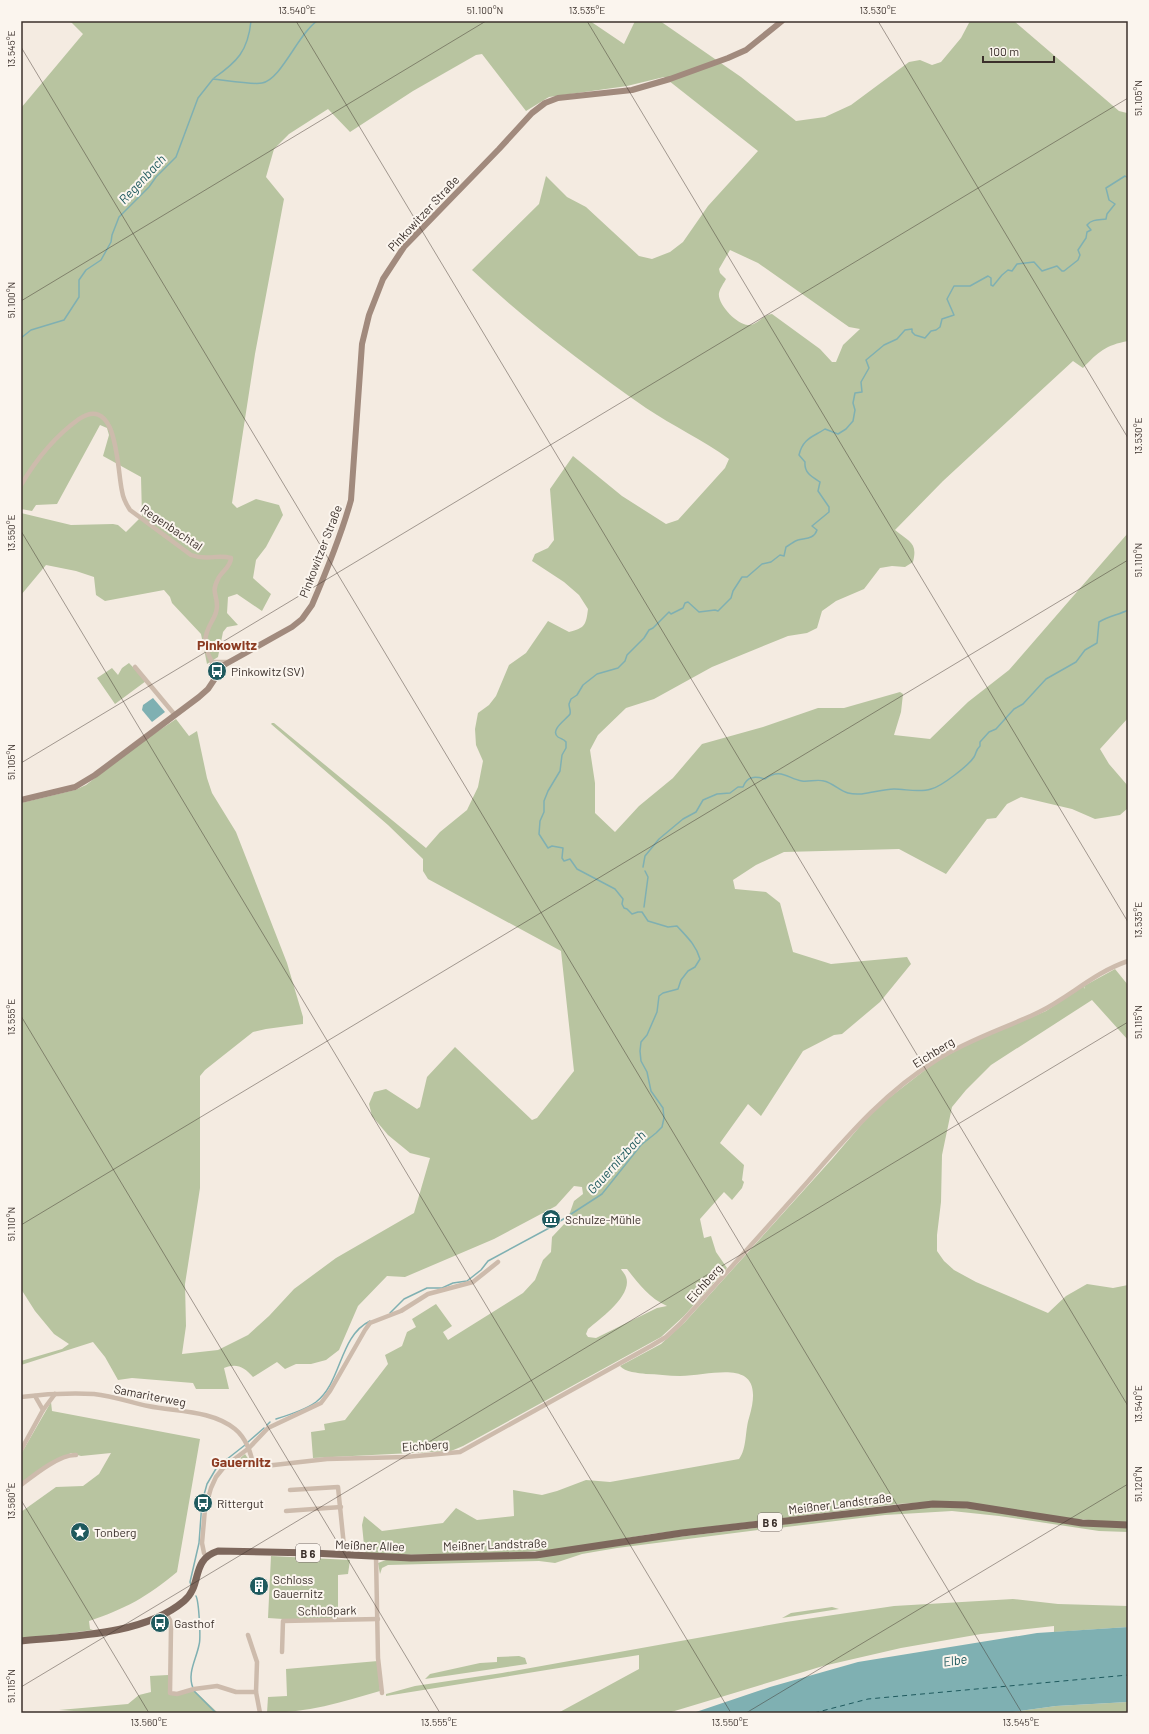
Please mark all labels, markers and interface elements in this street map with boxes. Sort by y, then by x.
text: 13.540°E [278,4,316,16]
text: 51.100°N [467,4,503,16]
text: 13.535°E [569,4,605,16]
text: 13.530°E [859,4,897,16]
text: 13.545°E [5,30,17,68]
scale bar [983,38,1054,64]
text: 100 m [989,44,1019,58]
text: 51.105°N [1132,80,1144,116]
water label: Regenbach [115,151,169,207]
street label: Pinkowitzer Straße [384,172,462,254]
text: 51.100°N [5,282,17,318]
text: 13.530°E [1132,417,1144,455]
street label: Regenbachtal [138,501,206,553]
street label: Pinkowitzer Straße [296,503,344,599]
text: 13.550°E [5,514,17,552]
text: 51.110°N [1132,543,1144,577]
district label: Pinkowitz [197,636,258,653]
bus stop icon: Pinkowitz (SV) [206,660,228,682]
place label: Pinkowitz (SV) [231,664,305,678]
text: 51.105°N [5,744,17,780]
text: 13.535°E [1132,902,1144,938]
text: 13.555°E [5,999,17,1035]
text: 51.115°N [1132,1005,1144,1039]
street label: Eichberg [910,1034,956,1070]
water label: Gauernitzbach [583,1127,649,1197]
text: 51.110°N [5,1207,17,1241]
museum icon: Schulze-Mühle [540,1208,562,1230]
place label: Schulze-Mühle [565,1212,641,1226]
street label: Eichberg [683,1261,725,1305]
street label: Samariterweg [113,1381,187,1409]
text: 13.540°E [1132,1385,1144,1423]
street label: Eichberg [401,1436,449,1454]
district label: Gauernitz [211,1453,271,1470]
text: 51.120°N [1132,1466,1144,1502]
text: 13.560°E [5,1482,17,1520]
street label: Meißner Landstraße [788,1490,892,1516]
bus stop icon: Rittergut [192,1492,214,1514]
place label: Rittergut [217,1496,264,1510]
road number: B 6 [758,1513,782,1531]
place icon: Tonberg [69,1521,91,1543]
place label: Tonberg [94,1525,137,1539]
street label: Meißner Landstraße [443,1535,547,1553]
street label: Meißner Allee [335,1537,405,1553]
road number: B 6 [296,1544,320,1562]
place label: Schloss Gauernitz [273,1572,323,1600]
building icon: Schloss Gauernitz [248,1575,270,1597]
street label: Schloßpark [297,1602,357,1618]
bus stop icon: Gasthof [149,1612,171,1634]
place label: Gasthof [174,1616,215,1630]
water label: Elbe [942,1650,968,1670]
text: 51.115°N [5,1669,17,1703]
text: 13.560°E [130,1716,168,1728]
text: 13.555°E [421,1716,457,1728]
text: 13.550°E [711,1716,749,1728]
text: 13.545°E [1002,1716,1040,1728]

